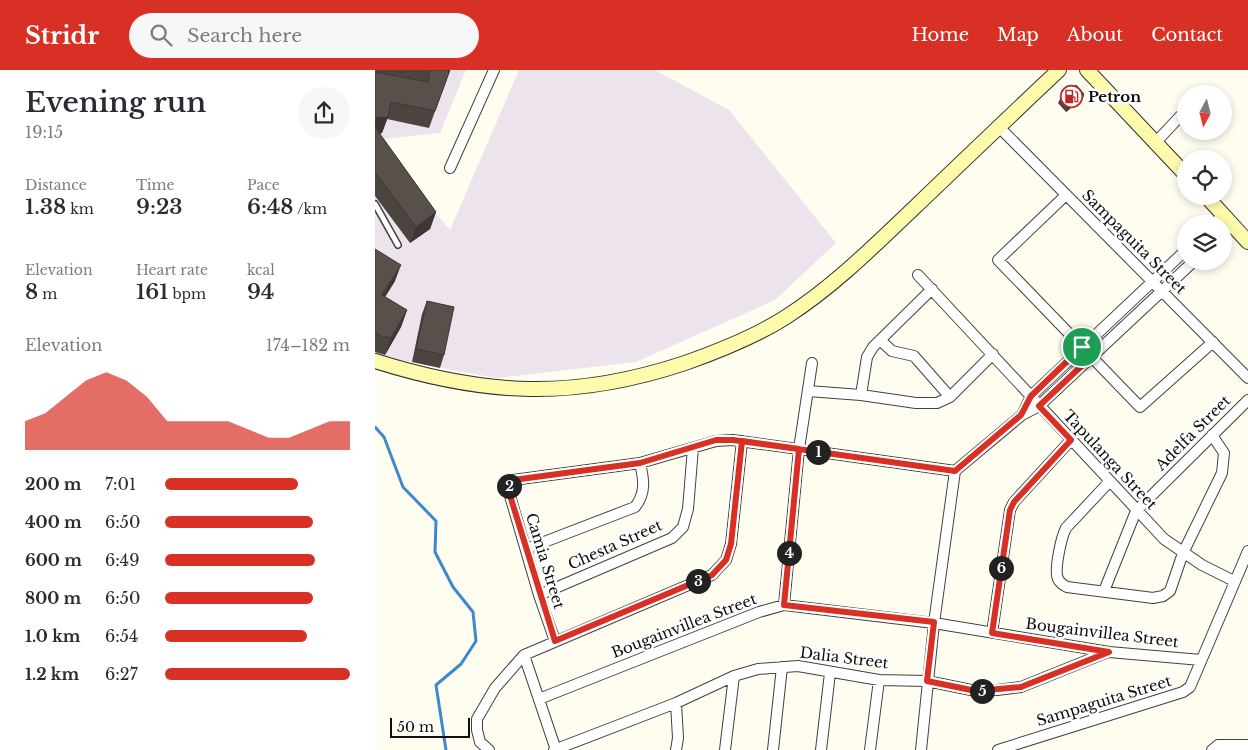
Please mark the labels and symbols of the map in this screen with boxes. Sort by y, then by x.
fuel station icon: Petron [1060,85,1084,109]
north arrow [1177,85,1233,140]
place label: Petron [1088,87,1141,106]
street label: Sampaguita Street [1078,185,1191,298]
pin [1061,326,1103,368]
street label: Adelfa Street [1150,391,1234,475]
street label: Tapulanga Street [1059,406,1162,514]
pin: 1 [805,440,831,464]
pin: 2 [497,474,521,498]
street label: Camia Street [522,511,569,611]
street label: Chesta Street [565,515,665,574]
pin: 4 [777,540,801,566]
pin: 6 [989,556,1013,580]
pin: 3 [685,568,711,594]
street label: Bougainvillea Street [609,589,759,662]
street label: Bougainvillea Street [1024,614,1180,651]
street label: Dalia Street [799,643,890,672]
street label: Sampaguita Street [1034,671,1174,730]
pin: 5 [969,678,995,704]
scale bar [390,715,470,738]

